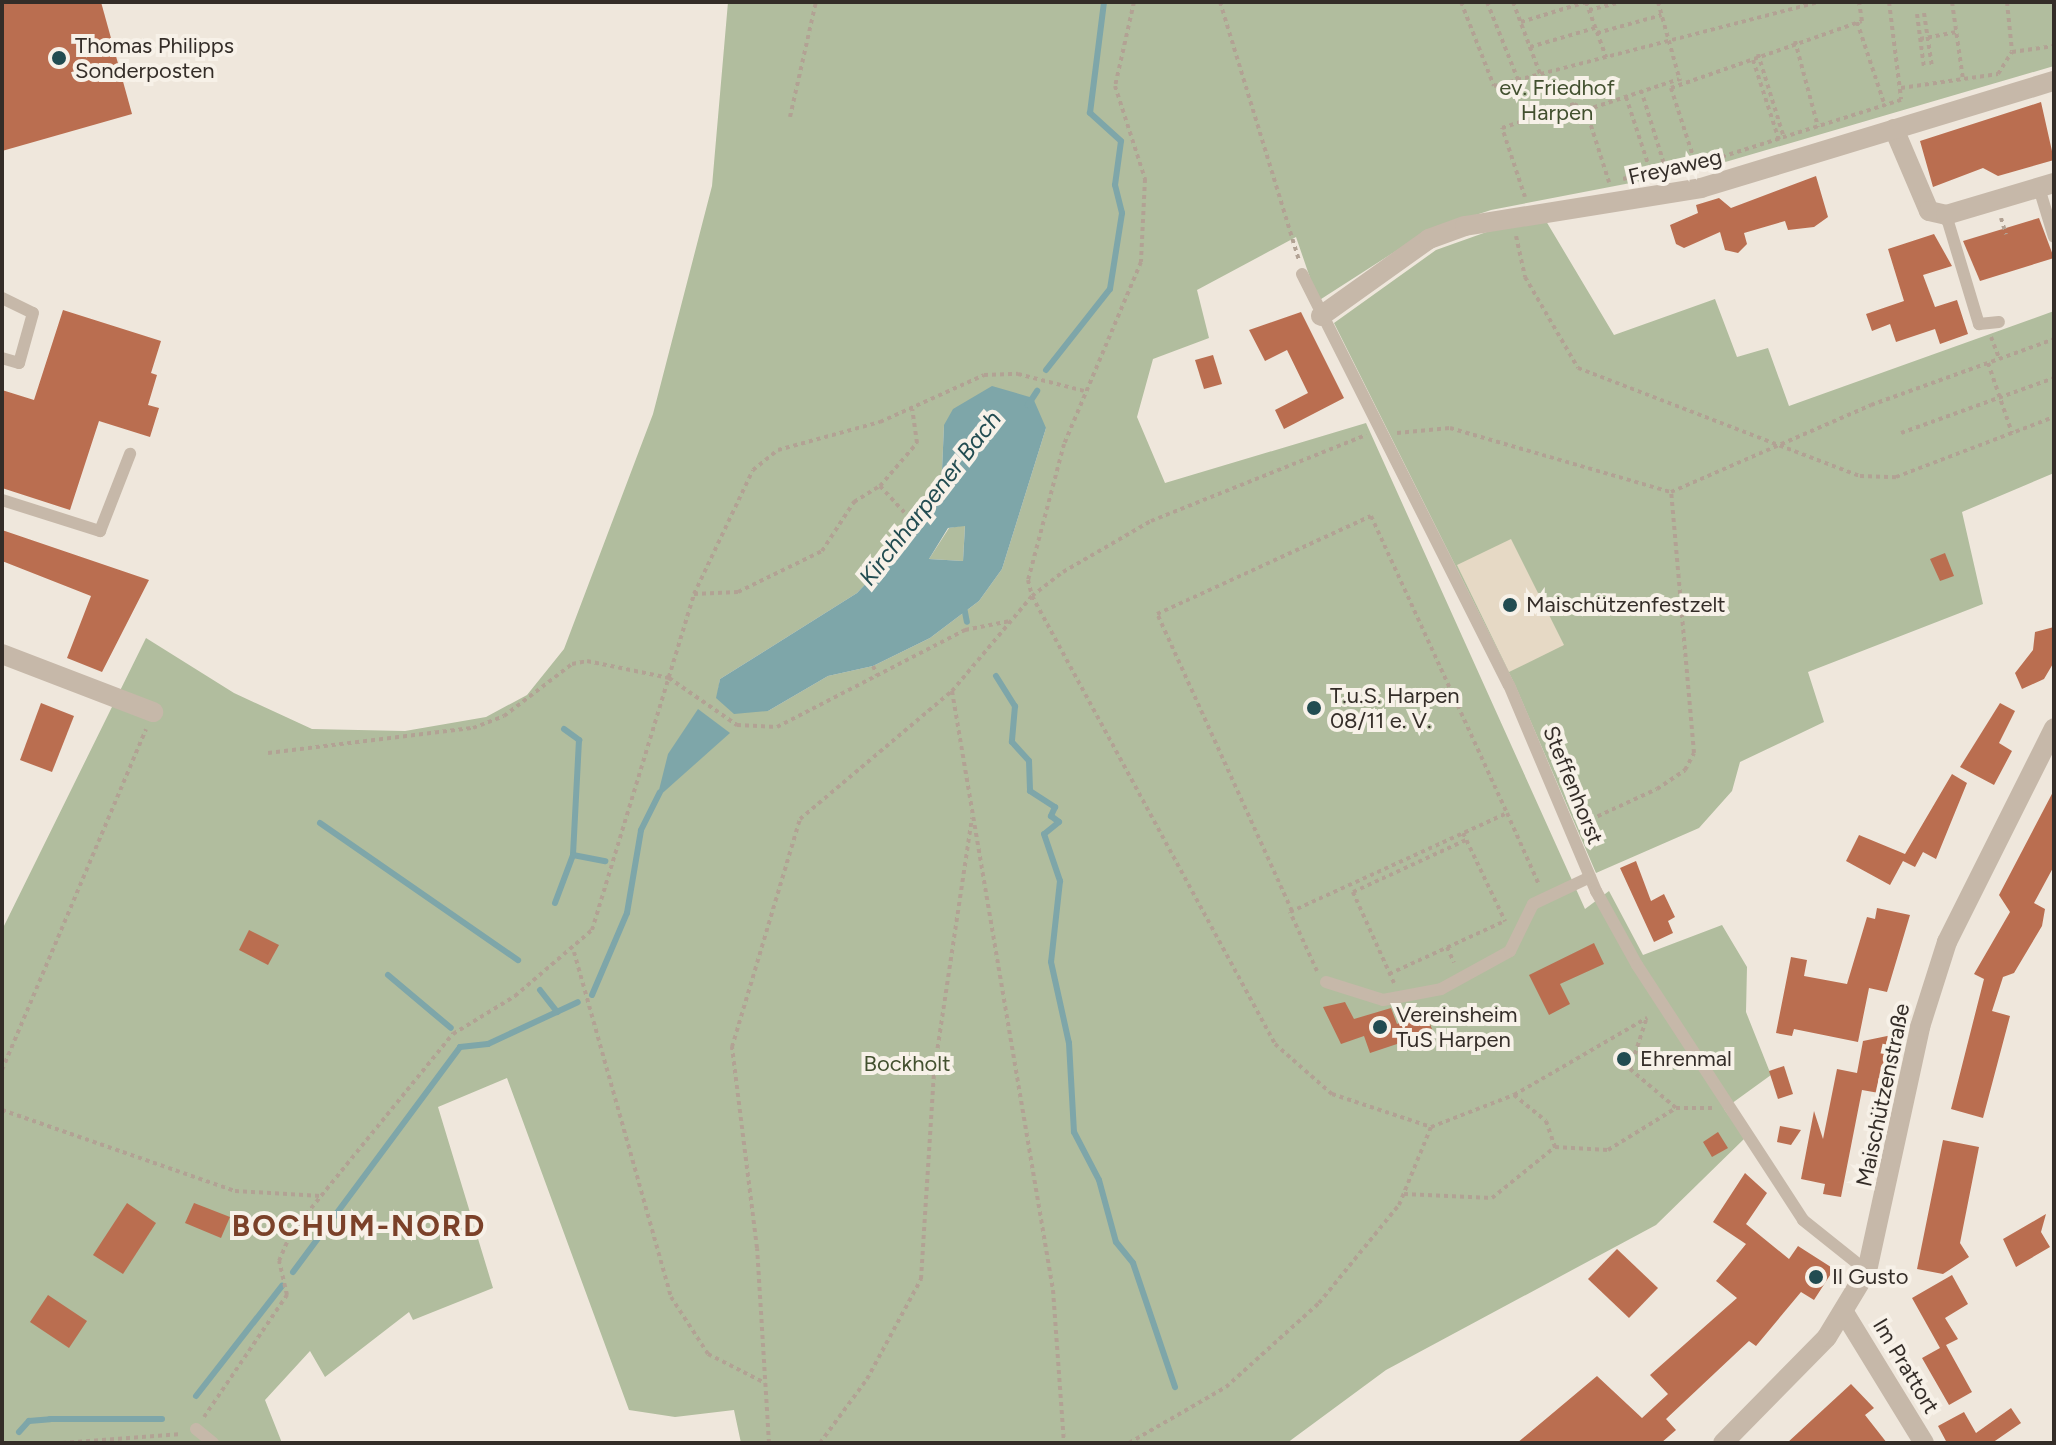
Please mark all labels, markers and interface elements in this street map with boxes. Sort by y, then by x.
place label: Thomas Philipps Sonderposten [75,32,234,84]
marker: Thomas Philipps Sonderposten [50,49,68,67]
park label: ev. Friedhof Harpen [1499,74,1615,126]
street label: Freyaweg [1626,143,1724,191]
water label: Kirchharpener Bach [853,405,1007,591]
place label: Maischützenfestzelt [1526,592,1726,618]
marker: Maischützenfestzelt [1501,596,1519,614]
place label: T.u.S. Harpen 08/11 e. V. [1330,682,1460,734]
marker: T.u.S. Harpen 08/11 e. V. [1305,699,1323,717]
street label: Steffenhorst [1537,722,1609,848]
place label: Vereinsheim TuS Harpen [1396,1001,1518,1052]
street label: Maischützenstraße [1851,1001,1915,1189]
marker: Vereinsheim TuS Harpen [1371,1018,1389,1036]
place label: Ehrenmal [1640,1046,1732,1072]
marker: Ehrenmal [1615,1050,1633,1068]
park label: Bockholt [864,1051,950,1077]
district label: BOCHUM-NORD [232,1208,486,1244]
place label: Il Gusto [1832,1264,1909,1290]
marker: Il Gusto [1807,1268,1825,1286]
street label: Im Prattort [1867,1314,1945,1418]

